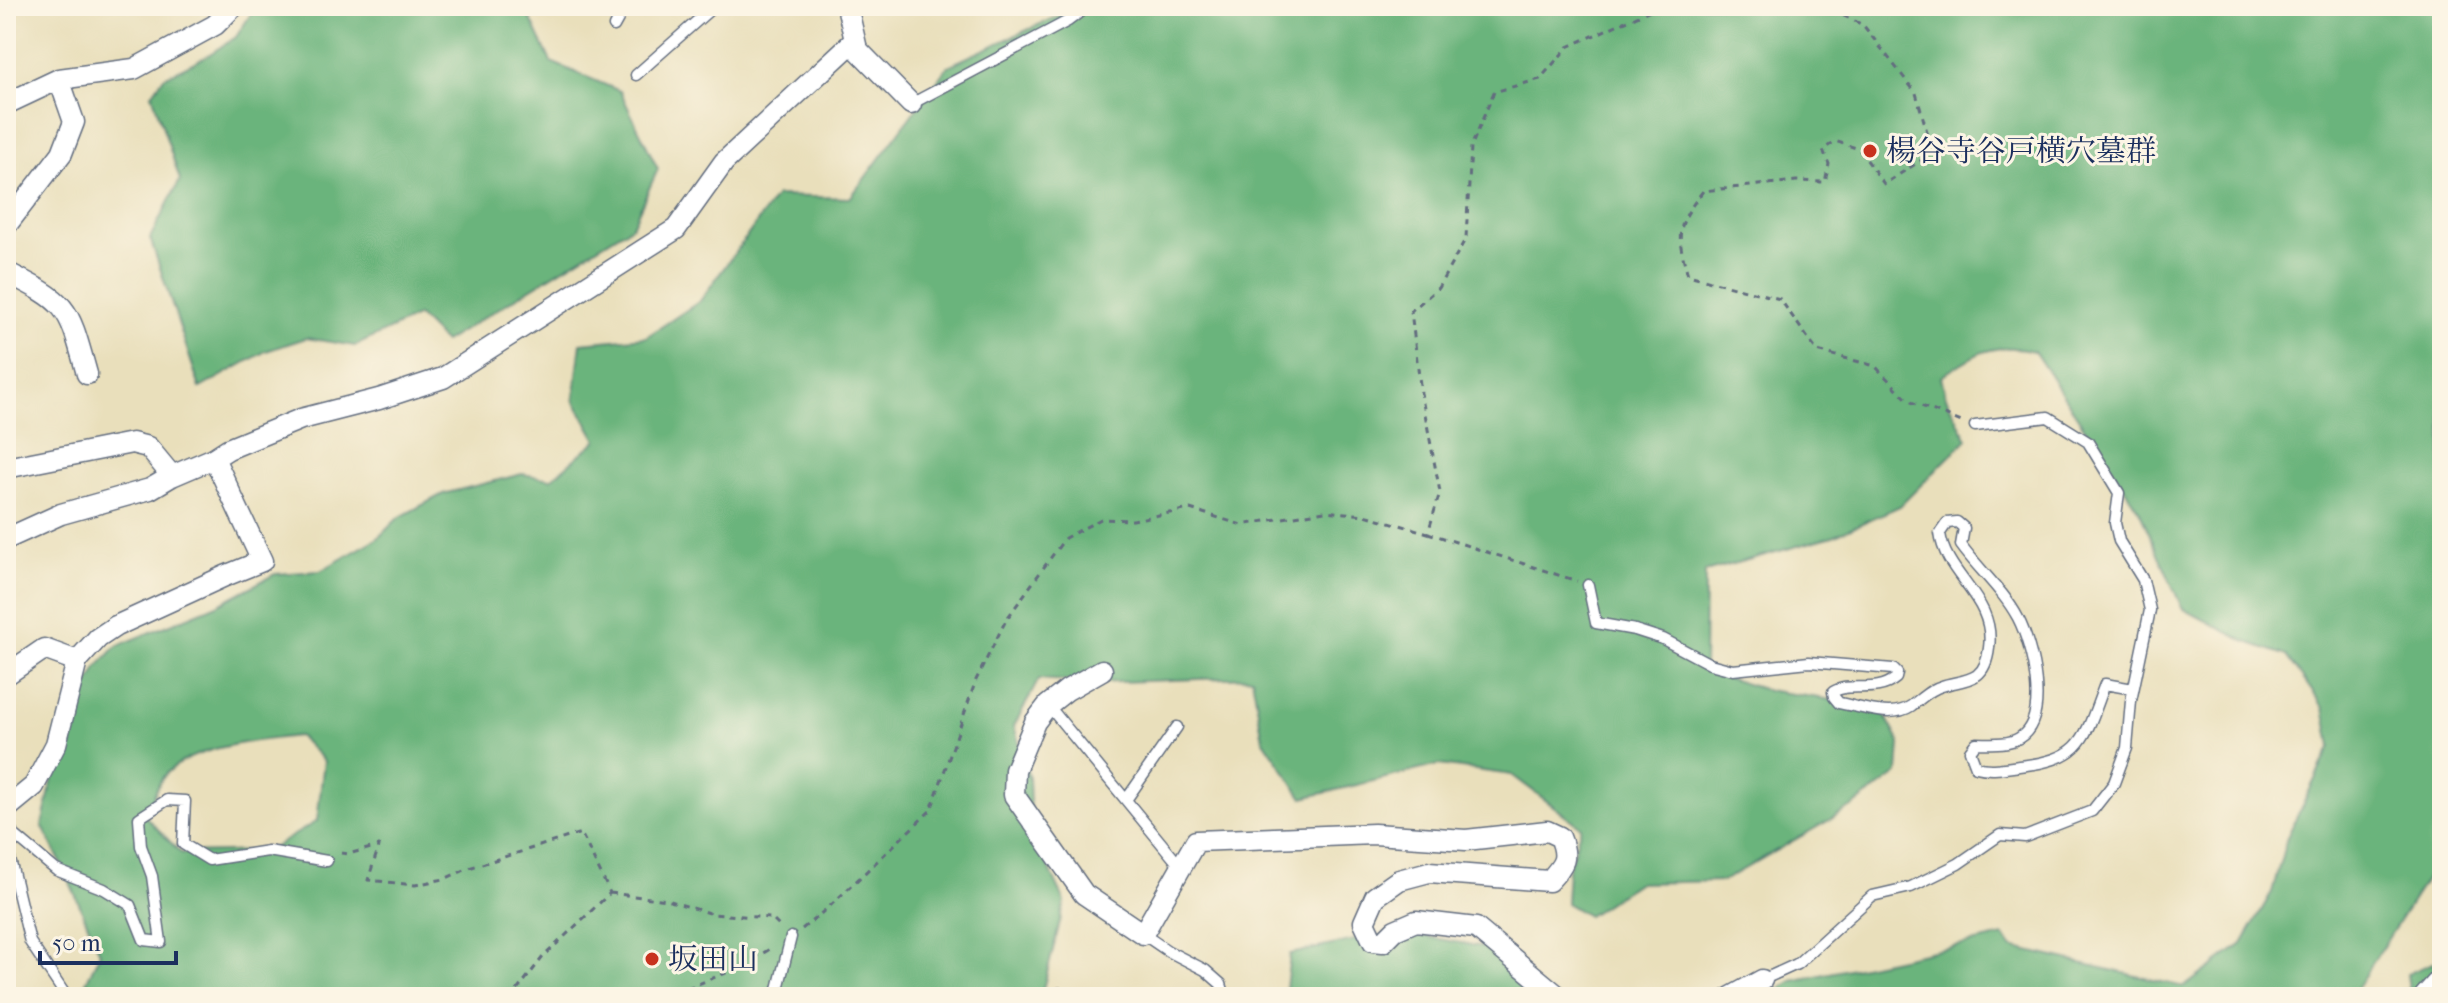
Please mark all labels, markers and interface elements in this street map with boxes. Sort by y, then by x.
place label: 楊谷寺谷戸横穴墓群 [1886,134,2156,169]
marker: 楊谷寺谷戸横穴墓群 [1861,142,1879,160]
scale bar [40,915,176,965]
text: 50 m [52,929,101,957]
place label: 坂田山 [668,942,758,977]
marker: 坂田山 [643,950,661,968]

